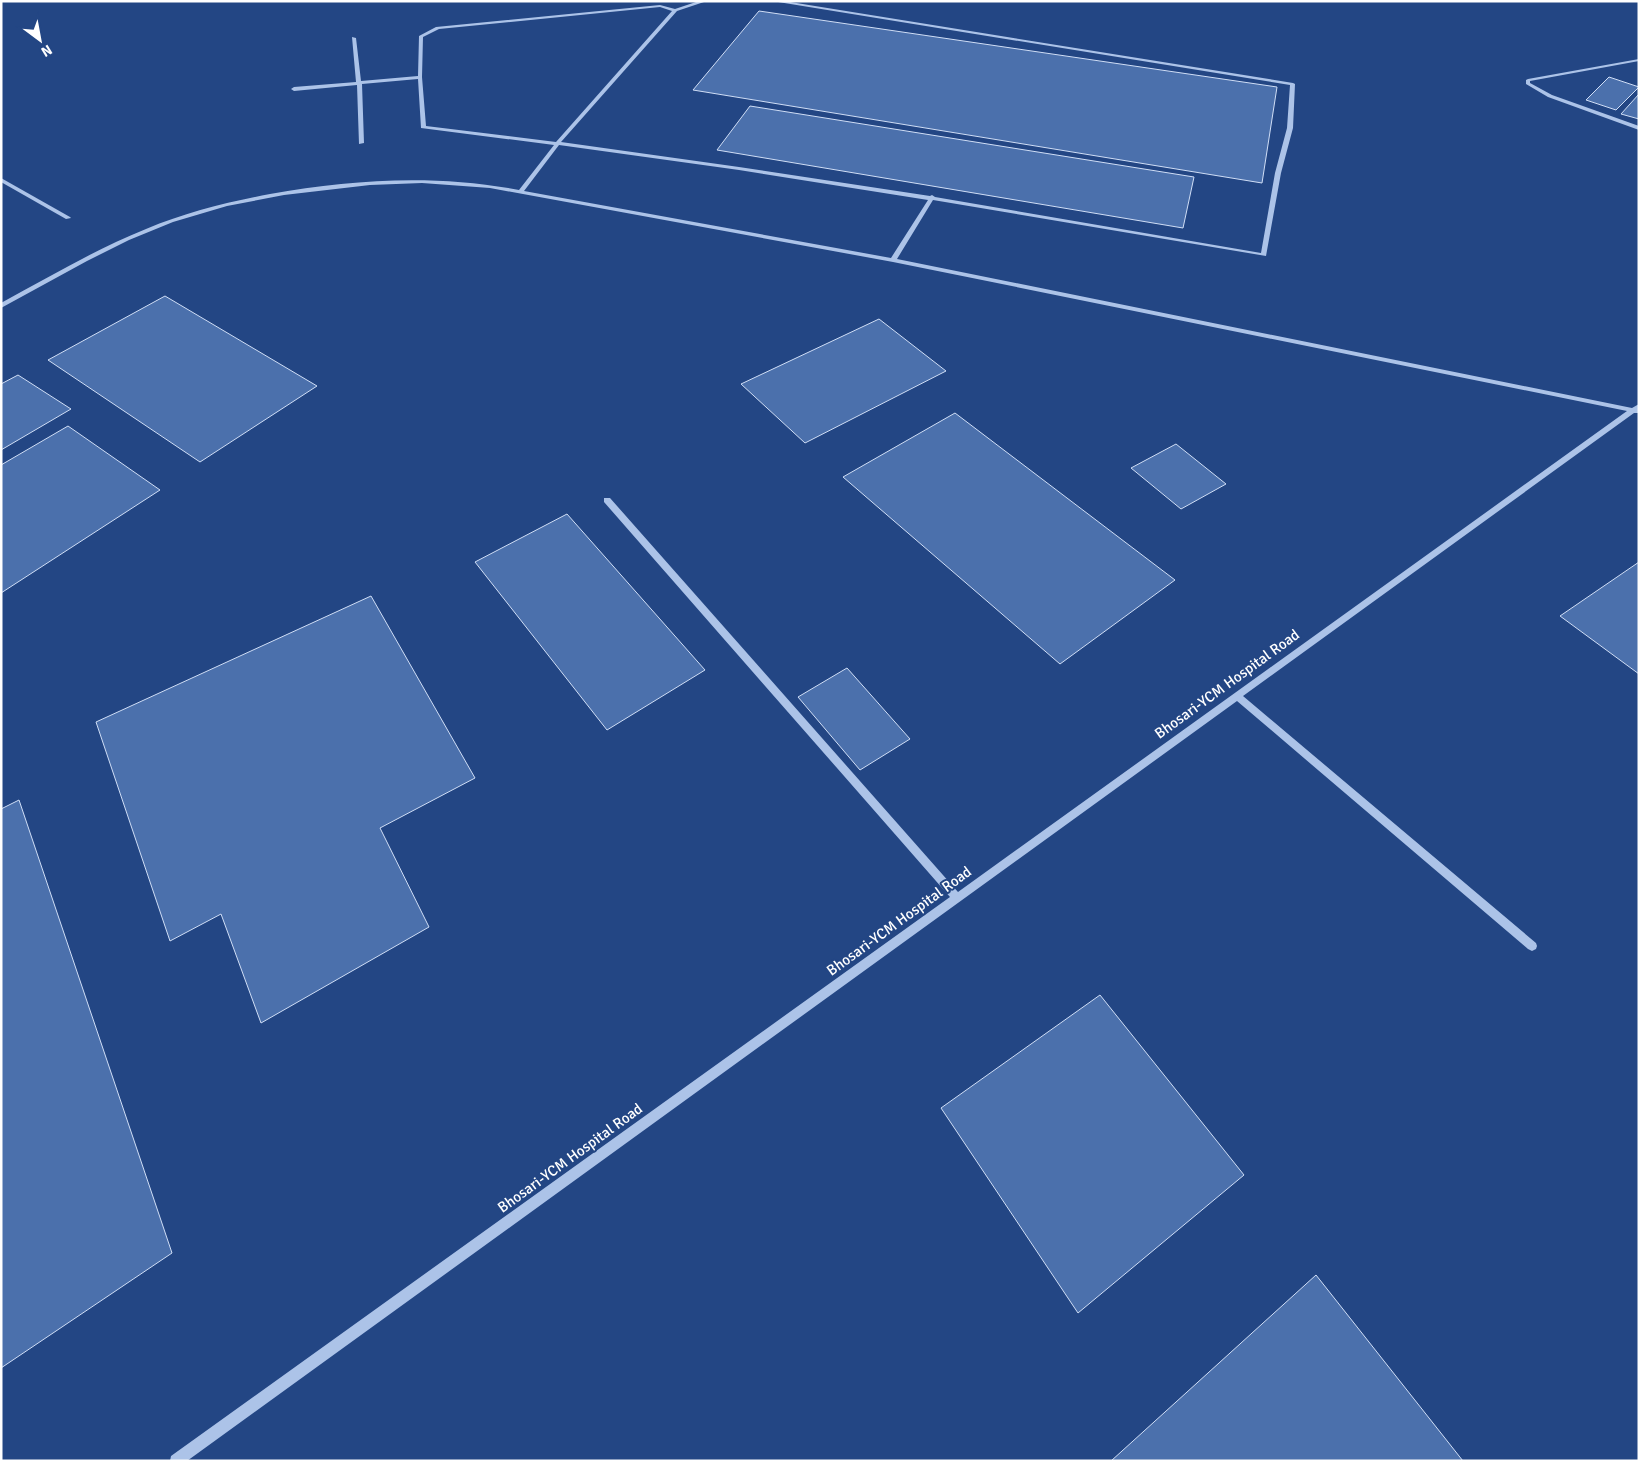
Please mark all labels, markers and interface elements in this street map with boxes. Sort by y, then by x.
north arrow [15,15,65,65]
text: N [38,41,55,60]
street label: Bhosari-YCM Hospital Road [1151,625,1303,743]
street label: Bhosari-YCM Hospital Road [823,862,975,980]
street label: Bhosari-YCM Hospital Road [494,1099,646,1217]

